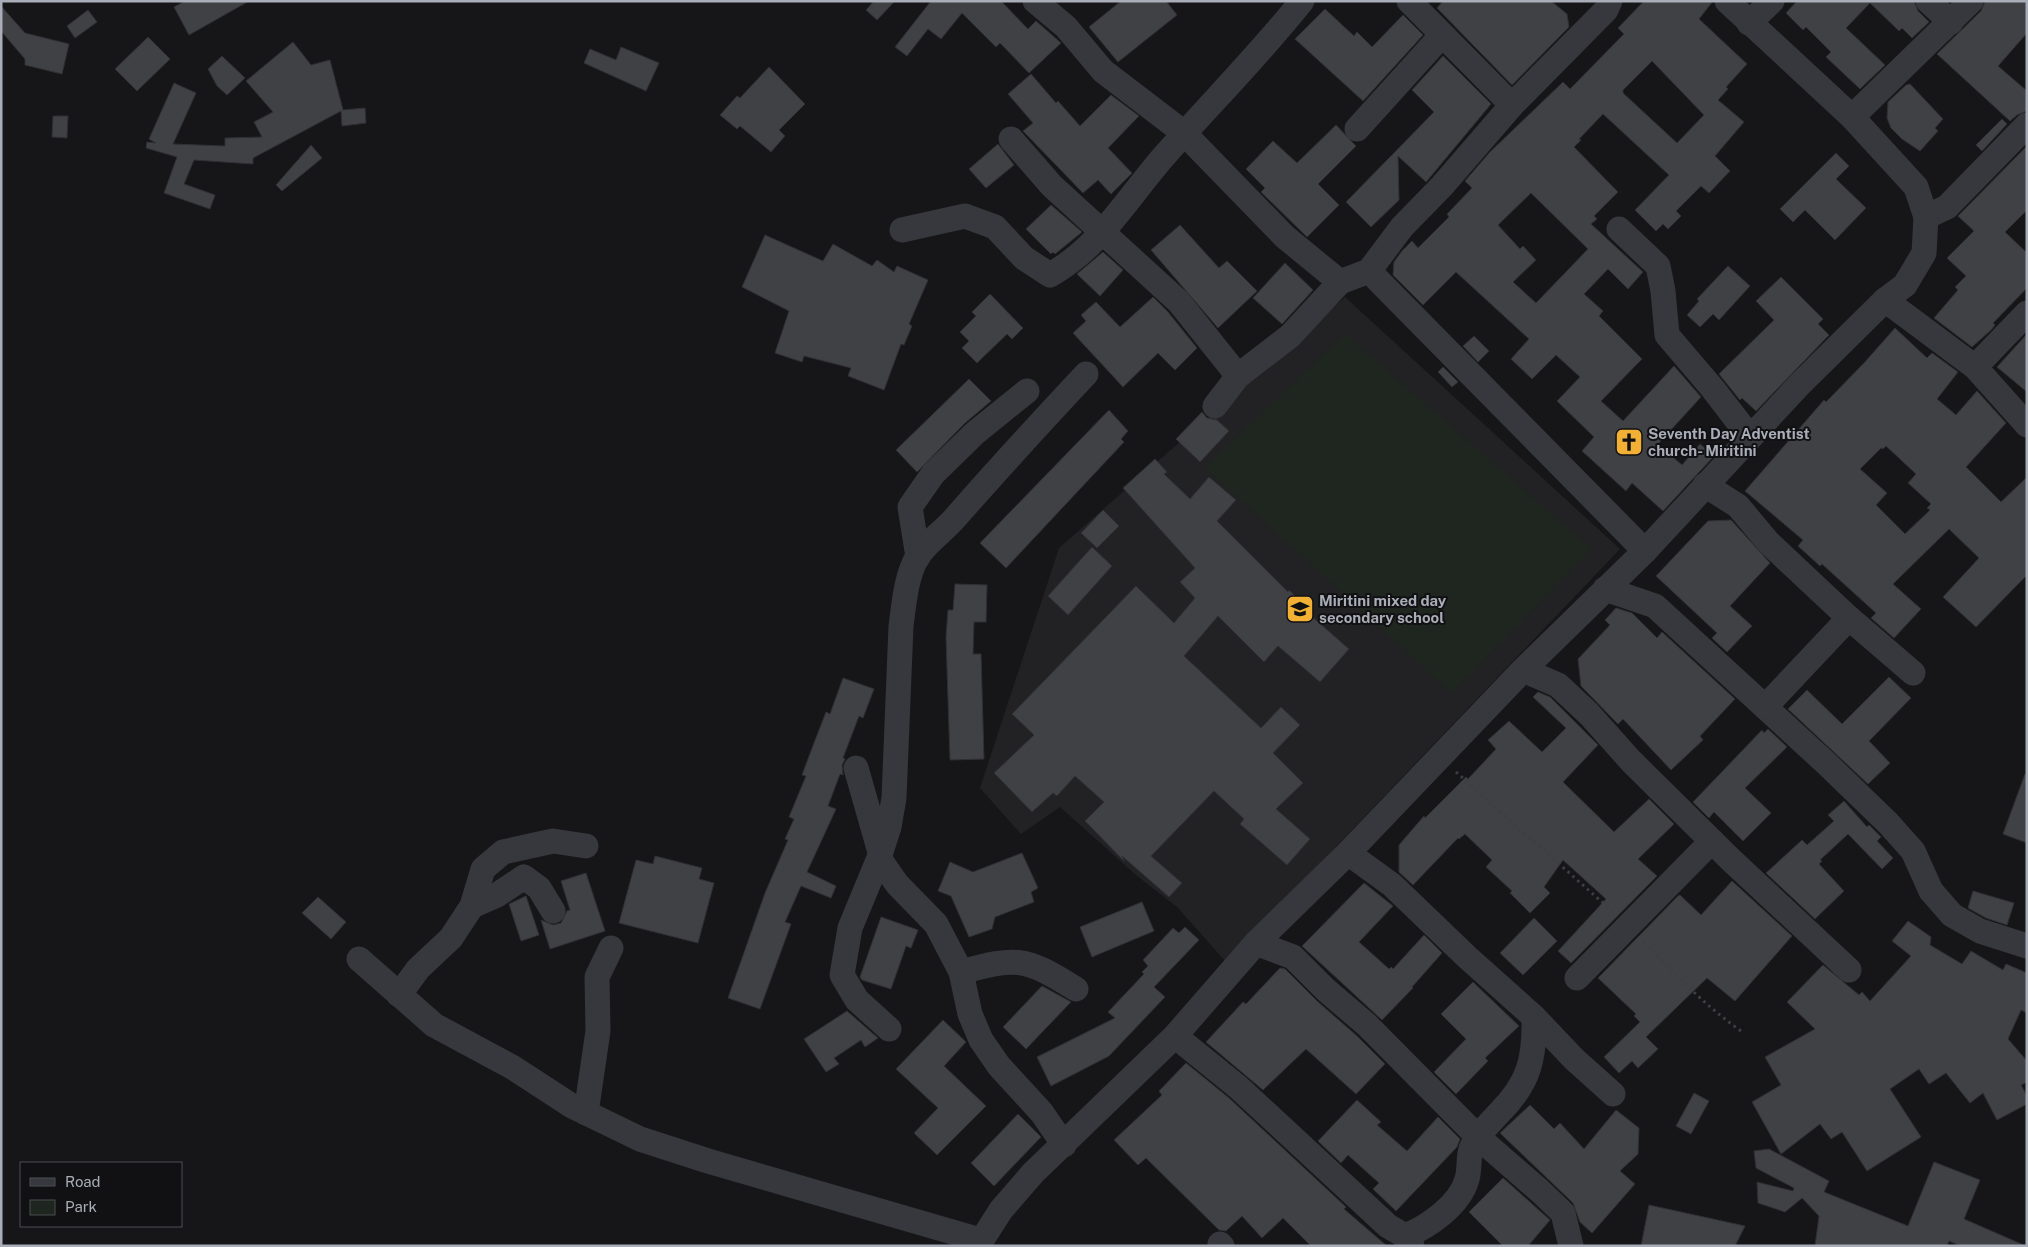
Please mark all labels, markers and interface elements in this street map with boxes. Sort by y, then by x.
place label: Seventh Day Adventist church- Miritini [1648,425,1810,459]
church icon: Seventh Day Adventist church- Miritini [1614,427,1644,457]
place label: Miritini mixed day secondary school [1319,592,1447,626]
school or university icon: Miritini mixed day secondary school [1285,594,1315,624]
legend [20,1162,182,1227]
text: Road [65,1173,101,1190]
text: Park [65,1198,97,1215]

